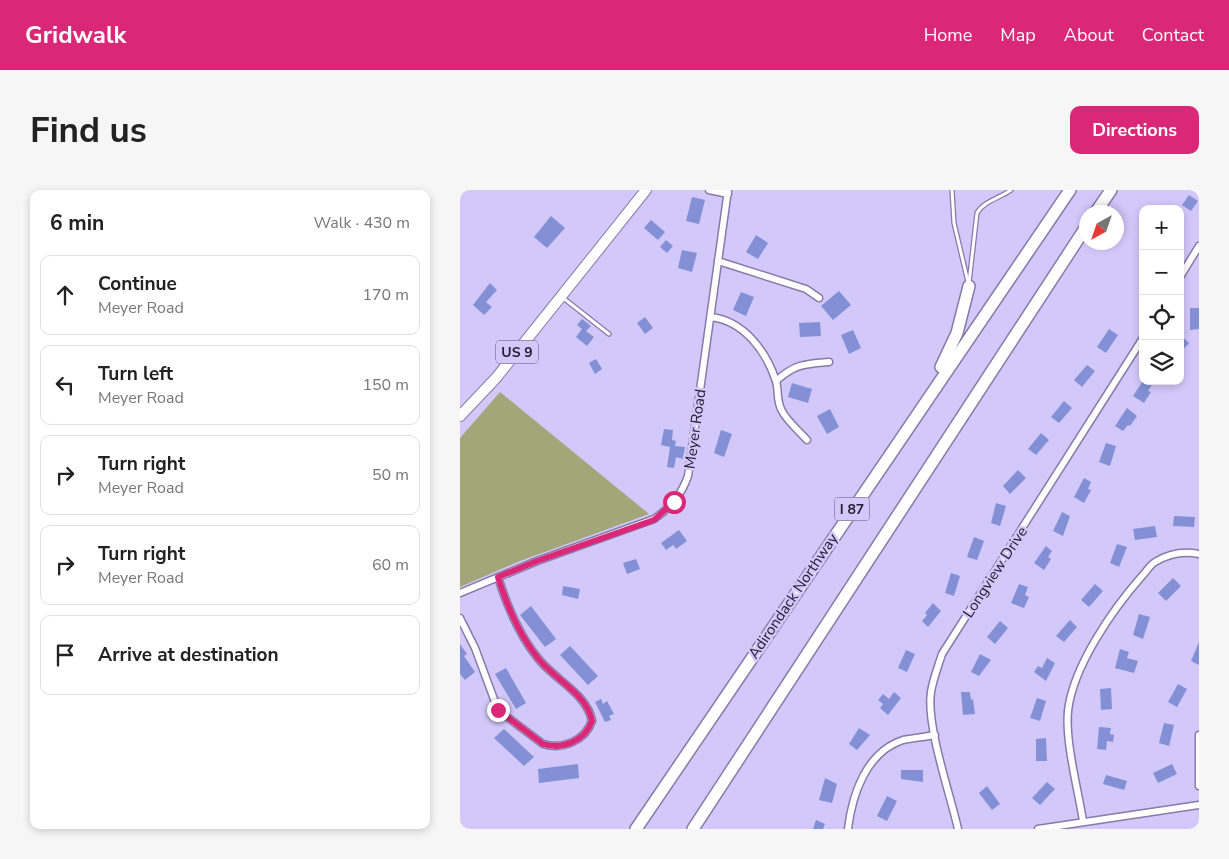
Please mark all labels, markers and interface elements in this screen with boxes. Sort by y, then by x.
text: Gridwalk [25,19,126,51]
text: Home [924,23,972,47]
text: Map [1000,23,1036,47]
text: About [1064,23,1114,47]
text: Contact [1142,23,1204,47]
button: Directions [1070,106,1199,154]
text: Find us [30,107,147,154]
north arrow [1079,205,1124,250]
map controls [1139,205,1184,385]
button: + [1139,205,1184,250]
text: 6 min [50,209,104,237]
text: Walk · 430 m [314,212,410,234]
button: − [1139,250,1184,295]
text: Continue [98,271,177,297]
icon: ahead [51,281,79,309]
text: 170 m [362,284,409,306]
button: locate [1139,295,1184,340]
text: Meyer Road [98,297,184,319]
road number: US 9 [496,340,538,363]
button: layers [1139,340,1184,385]
text: Turn left [98,361,173,387]
icon: left [51,371,79,399]
text: 150 m [362,374,409,396]
text: Meyer Road [98,387,184,409]
street label: Meyer Road [680,388,710,470]
text: Turn right [98,451,185,477]
icon: right [51,461,79,489]
text: 50 m [372,464,409,486]
text: Meyer Road [98,477,184,499]
route start [663,491,686,514]
road number: I 87 [834,498,870,520]
street label: Longview Drive [958,523,1032,621]
street label: Adirondack Northway [744,529,843,663]
text: Turn right [98,541,185,567]
icon: right [51,551,79,579]
text: 60 m [372,554,409,576]
text: Meyer Road [98,567,184,589]
icon: arrive [51,641,79,669]
text: Arrive at destination [98,642,279,668]
route end [487,699,510,722]

